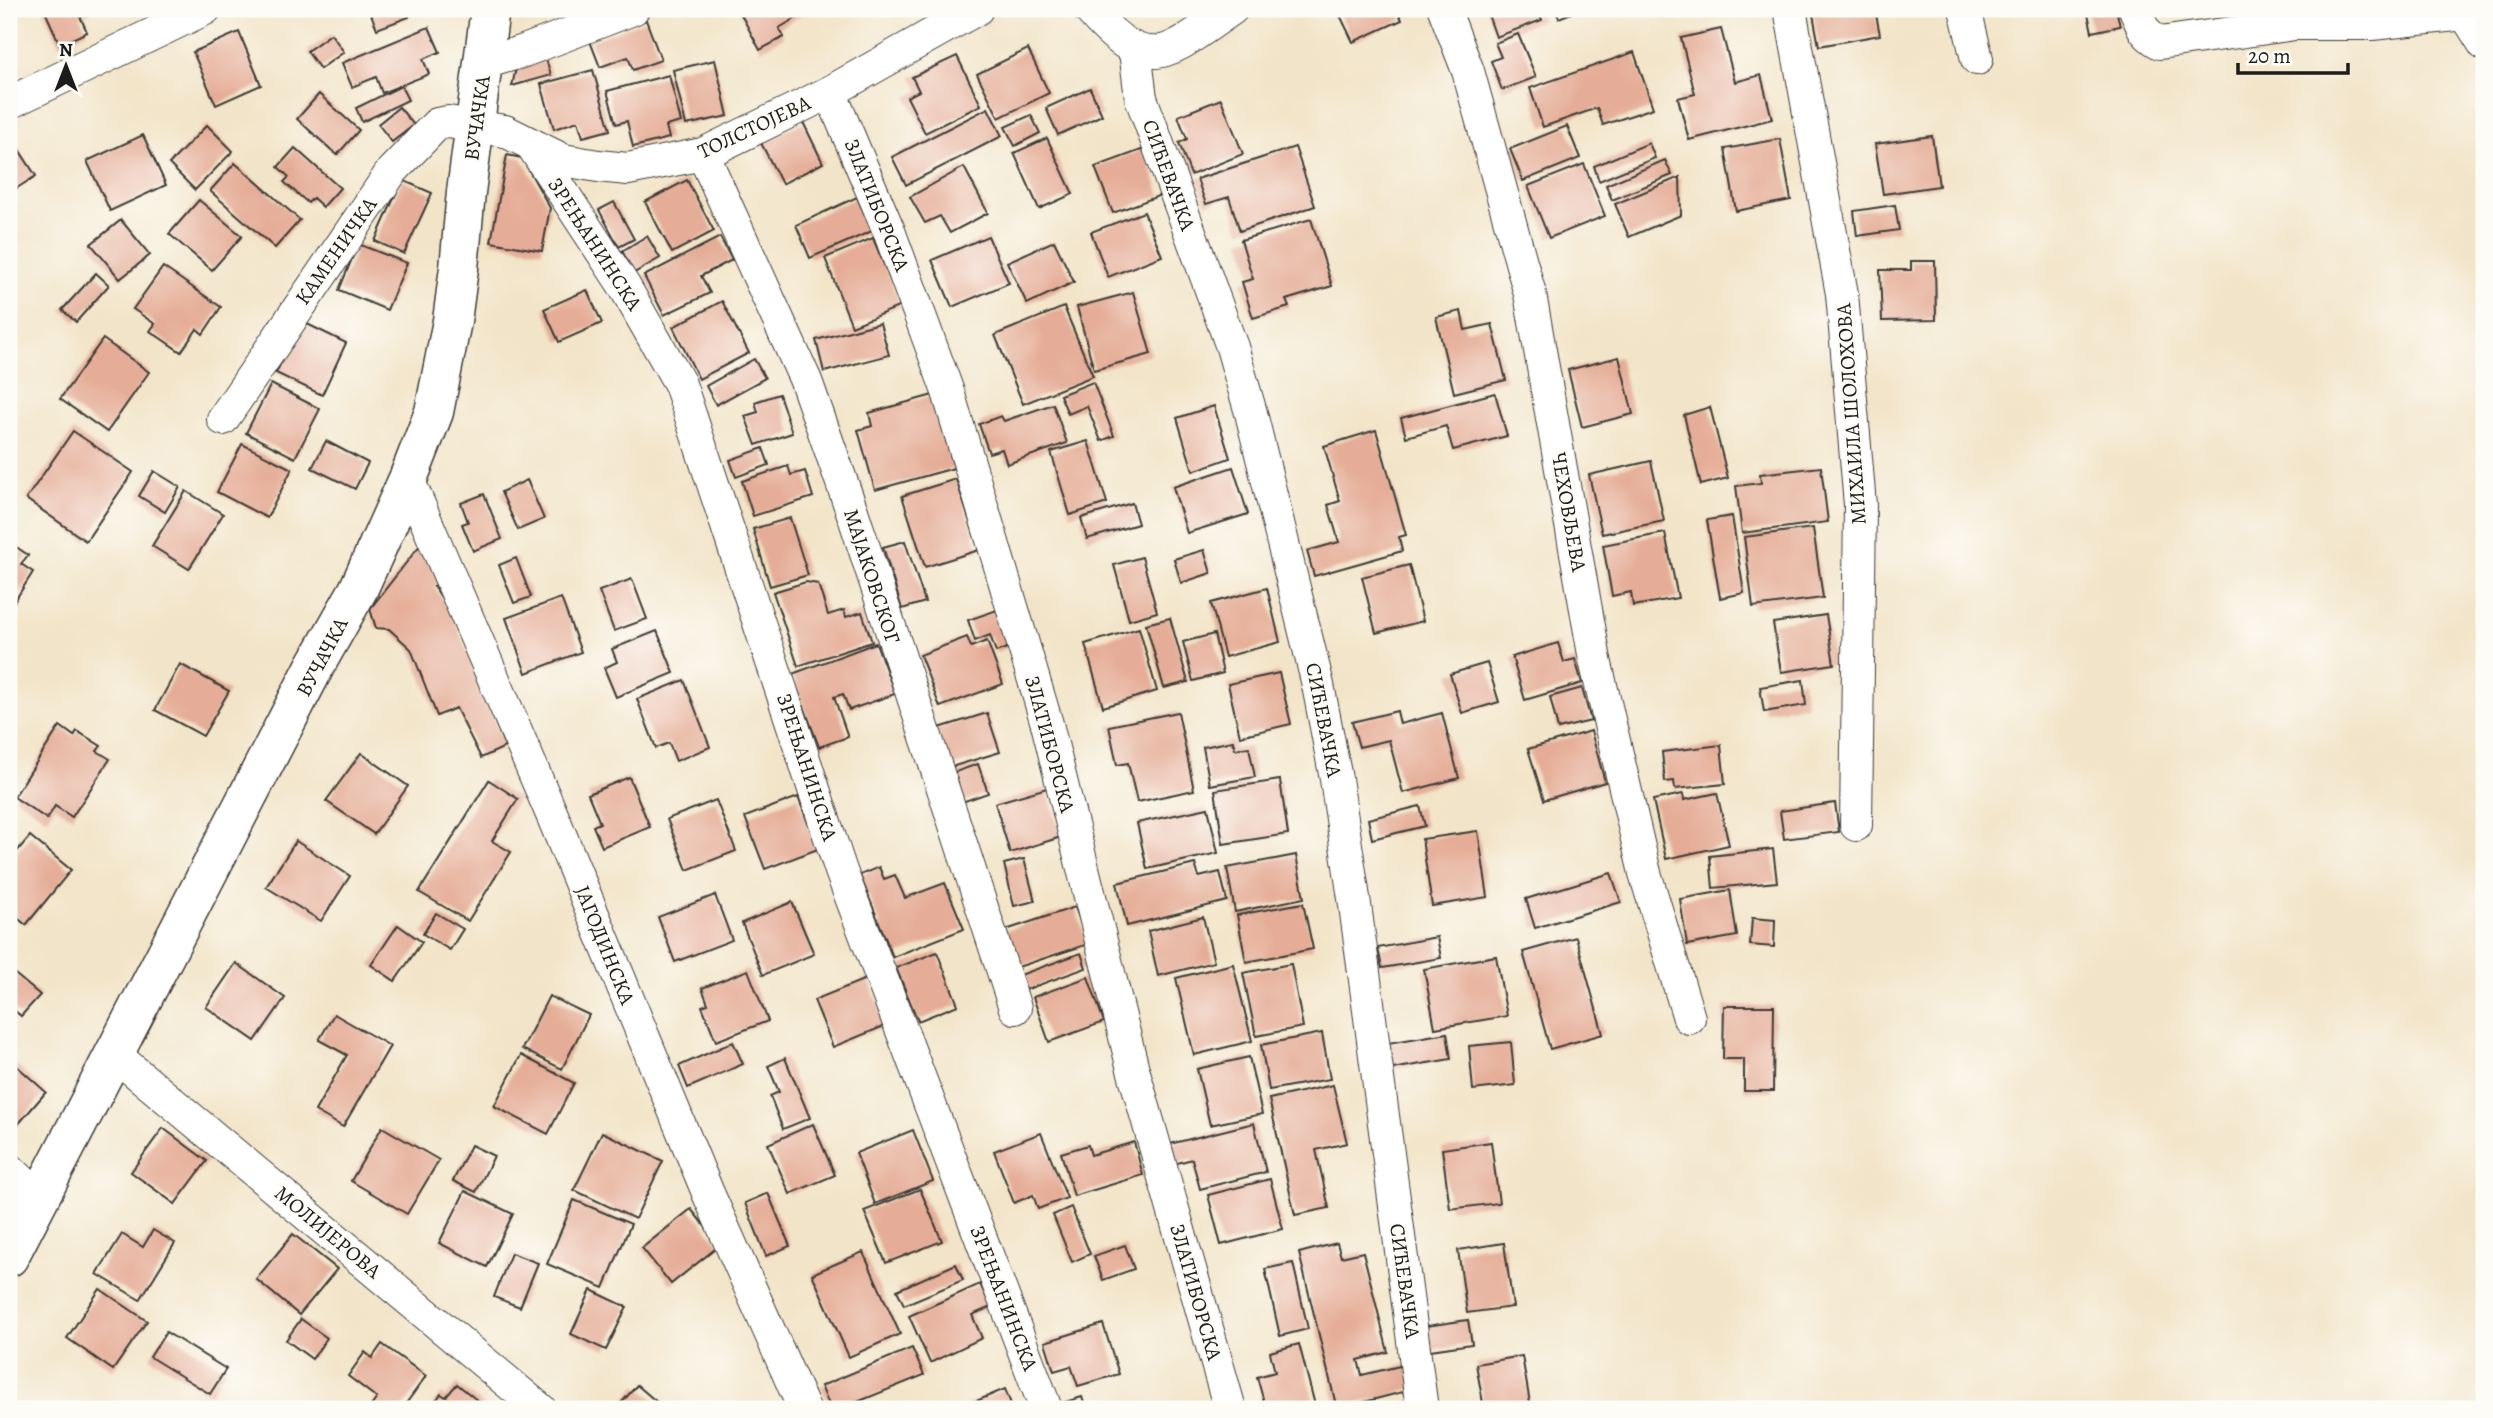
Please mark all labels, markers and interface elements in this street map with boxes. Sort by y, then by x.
north arrow [32,32,102,102]
scale bar [2238,32,2348,76]
text: N [59,37,73,63]
text: 20 m [2248,42,2291,70]
street label: ВУЧАЧКА [457,73,497,162]
street label: ТОЛСТОЈЕВА [693,88,816,165]
street label: СИЋЕВАЧКА [1136,116,1202,235]
street label: ЗЛАТИБОРСКА [838,135,917,276]
street label: ЗРЕЊАНИНСКА [541,172,649,317]
street label: КАМЕНИЧКА [289,191,384,310]
street label: МИХАИЛА ШОЛОХОВА [1829,302,1873,526]
street label: ЧЕХОВЉЕВА [1545,450,1593,575]
street label: МАЈАКОВСКОГ [837,505,907,647]
street label: ВУЧАЧКА [290,612,355,701]
street label: СИЋЕВАЧКА [1299,660,1349,780]
street label: ЗЛАТИБОРСКА [1018,672,1082,816]
street label: ЗРЕЊАНИНСКА [770,690,844,845]
street label: ЈАГОДИНСКА [568,881,642,1009]
street label: МОЛИЈЕРОВА [269,1179,388,1285]
street label: ЗРЕЊАНИНСКА [963,1221,1045,1375]
street label: ЗЛАТИБОРСКА [1163,1221,1229,1364]
street label: СИЋЕВАЧКА [1383,1222,1427,1341]

